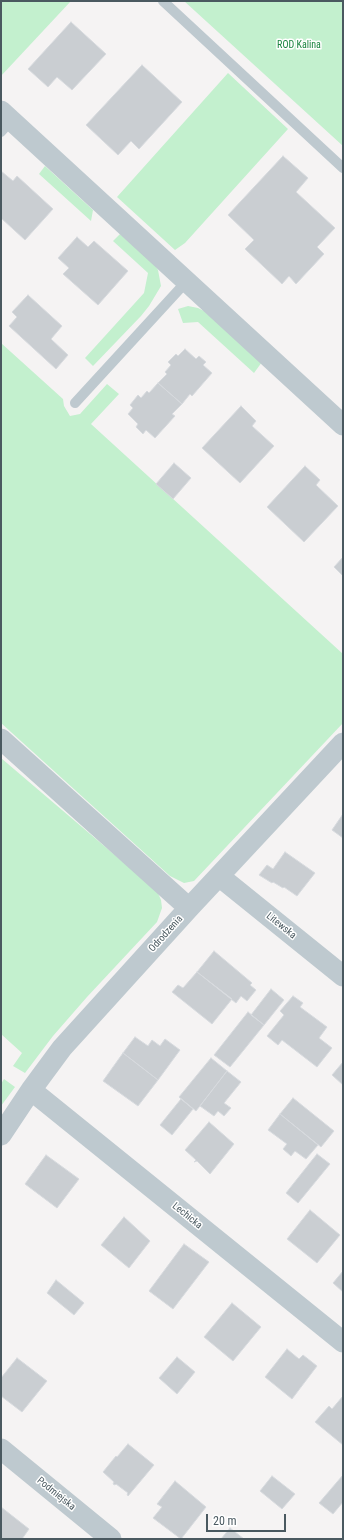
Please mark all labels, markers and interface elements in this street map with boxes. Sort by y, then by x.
park label: ROD Kalina [277,39,321,51]
street label: Litewska [264,910,298,942]
street label: Odrodzenia [147,913,185,955]
street label: Lechicka [170,1200,204,1232]
street label: Podmiejska [34,1475,78,1513]
scale bar [208,1506,288,1532]
text: 20 m [213,1514,237,1528]

